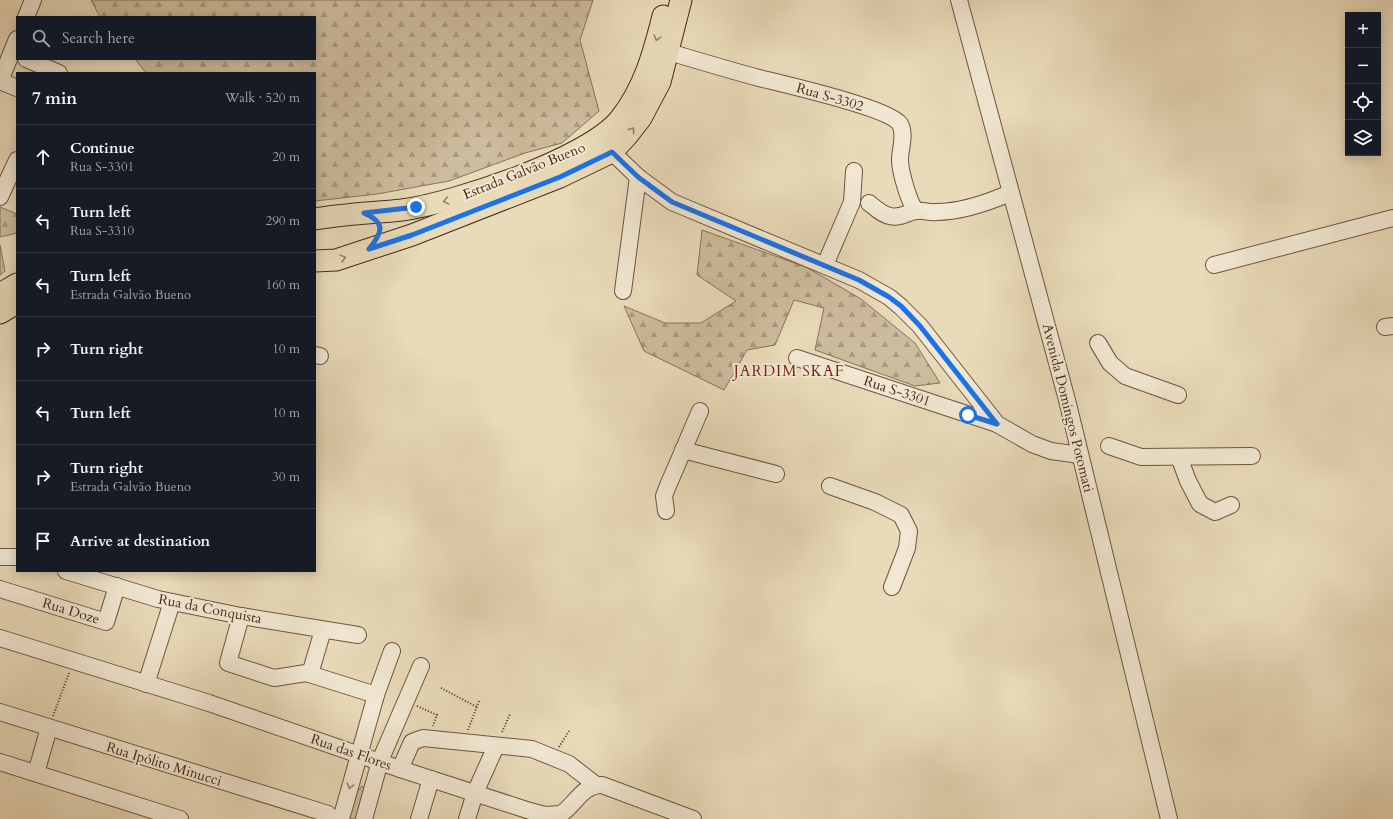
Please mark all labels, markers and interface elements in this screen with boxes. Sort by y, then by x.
map controls [1345,12,1381,156]
button: + [1345,12,1381,48]
search box [16,16,316,60]
icon: search [30,27,52,49]
text: Search here [62,28,135,48]
one-way arrow [653,34,662,41]
button: − [1345,48,1381,84]
street label: Rua S-3302 [794,78,866,116]
button: locate [1345,84,1381,120]
text: 7 min [32,87,77,110]
text: Walk · 520 m [225,89,300,107]
button: layers [1345,120,1381,156]
one-way arrow [627,128,634,135]
text: Continue [70,138,135,158]
street label: Estrada Galvão Bueno [460,138,588,204]
icon: ahead [32,146,54,168]
text: 20 m [272,148,300,166]
text: Rua S-3301 [70,158,134,176]
one-way arrow [443,196,450,204]
route end [407,198,425,216]
text: Turn left [70,202,131,222]
icon: left [32,210,54,232]
text: 290 m [266,212,300,230]
text: Rua S-3310 [70,222,134,240]
one-way arrow [339,254,346,262]
text: Turn left [70,266,131,286]
icon: left [32,274,54,296]
text: 160 m [266,276,300,294]
text: Estrada Galvão Bueno [70,286,191,304]
street label: Avenida Domingos Potomati [1038,322,1098,494]
icon: right [32,338,54,360]
text: Turn right [70,339,143,359]
text: 10 m [272,340,300,358]
district label: JARDIM SKAF [732,361,844,381]
street label: Rua S-3301 [861,371,933,411]
icon: left [32,402,54,424]
text: Turn left [70,403,131,423]
text: 10 m [272,404,300,422]
route start [959,406,977,424]
text: Turn right [70,458,143,478]
icon: right [32,466,54,488]
text: 30 m [272,468,300,486]
text: Estrada Galvão Bueno [70,478,191,496]
icon: arrive [32,530,54,552]
text: Arrive at destination [70,531,210,551]
street label: Rua da Conquista [157,590,263,628]
street label: Rua Doze [40,593,102,629]
street label: Rua das Flores [308,729,394,775]
street label: Rua Ipólito Minucci [104,737,224,791]
one-way arrow [346,783,355,790]

